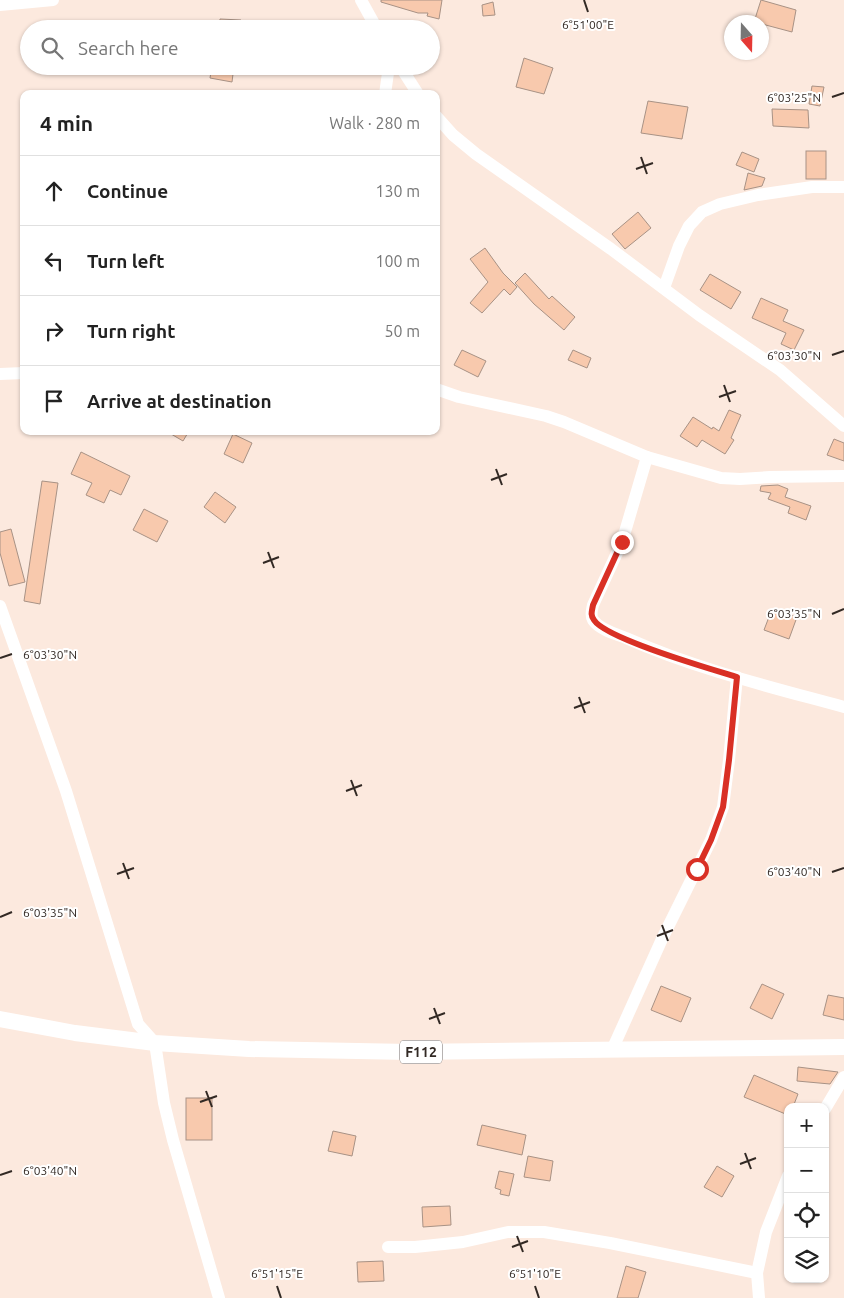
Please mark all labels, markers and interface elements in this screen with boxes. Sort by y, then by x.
north arrow [724,15,769,60]
text: 6°51'00"E [562,18,614,31]
search box [20,20,440,75]
icon: search [38,34,66,62]
text: Search here [78,37,178,59]
text: 6°03'25"N [767,91,821,104]
text: 4 min [40,111,93,135]
text: Walk · 280 m [329,114,420,132]
icon: ahead [40,177,68,205]
text: Continue [87,180,168,202]
text: 130 m [375,182,420,200]
icon: left [40,247,68,275]
text: Turn left [87,250,165,272]
text: 100 m [375,252,420,270]
icon: right [40,317,68,345]
text: Turn right [87,320,175,342]
text: 50 m [384,322,420,340]
text: 6°03'30"N [767,349,821,362]
icon: arrive [40,387,68,415]
text: Arrive at destination [87,390,272,412]
route end [611,531,634,554]
text: 6°03'35"N [767,607,821,620]
text: 6°03'30"N [23,648,77,661]
route start [686,858,709,881]
text: 6°03'40"N [767,865,821,878]
text: 6°03'35"N [23,906,77,919]
road number: F112 [400,1040,442,1064]
map controls [784,1103,829,1283]
button: + [784,1103,829,1148]
button: − [784,1148,829,1193]
text: 6°03'40"N [23,1164,77,1177]
button: locate [784,1193,829,1238]
button: layers [784,1238,829,1283]
text: 6°51'15"E [251,1267,303,1280]
text: 6°51'10"E [509,1267,561,1280]

